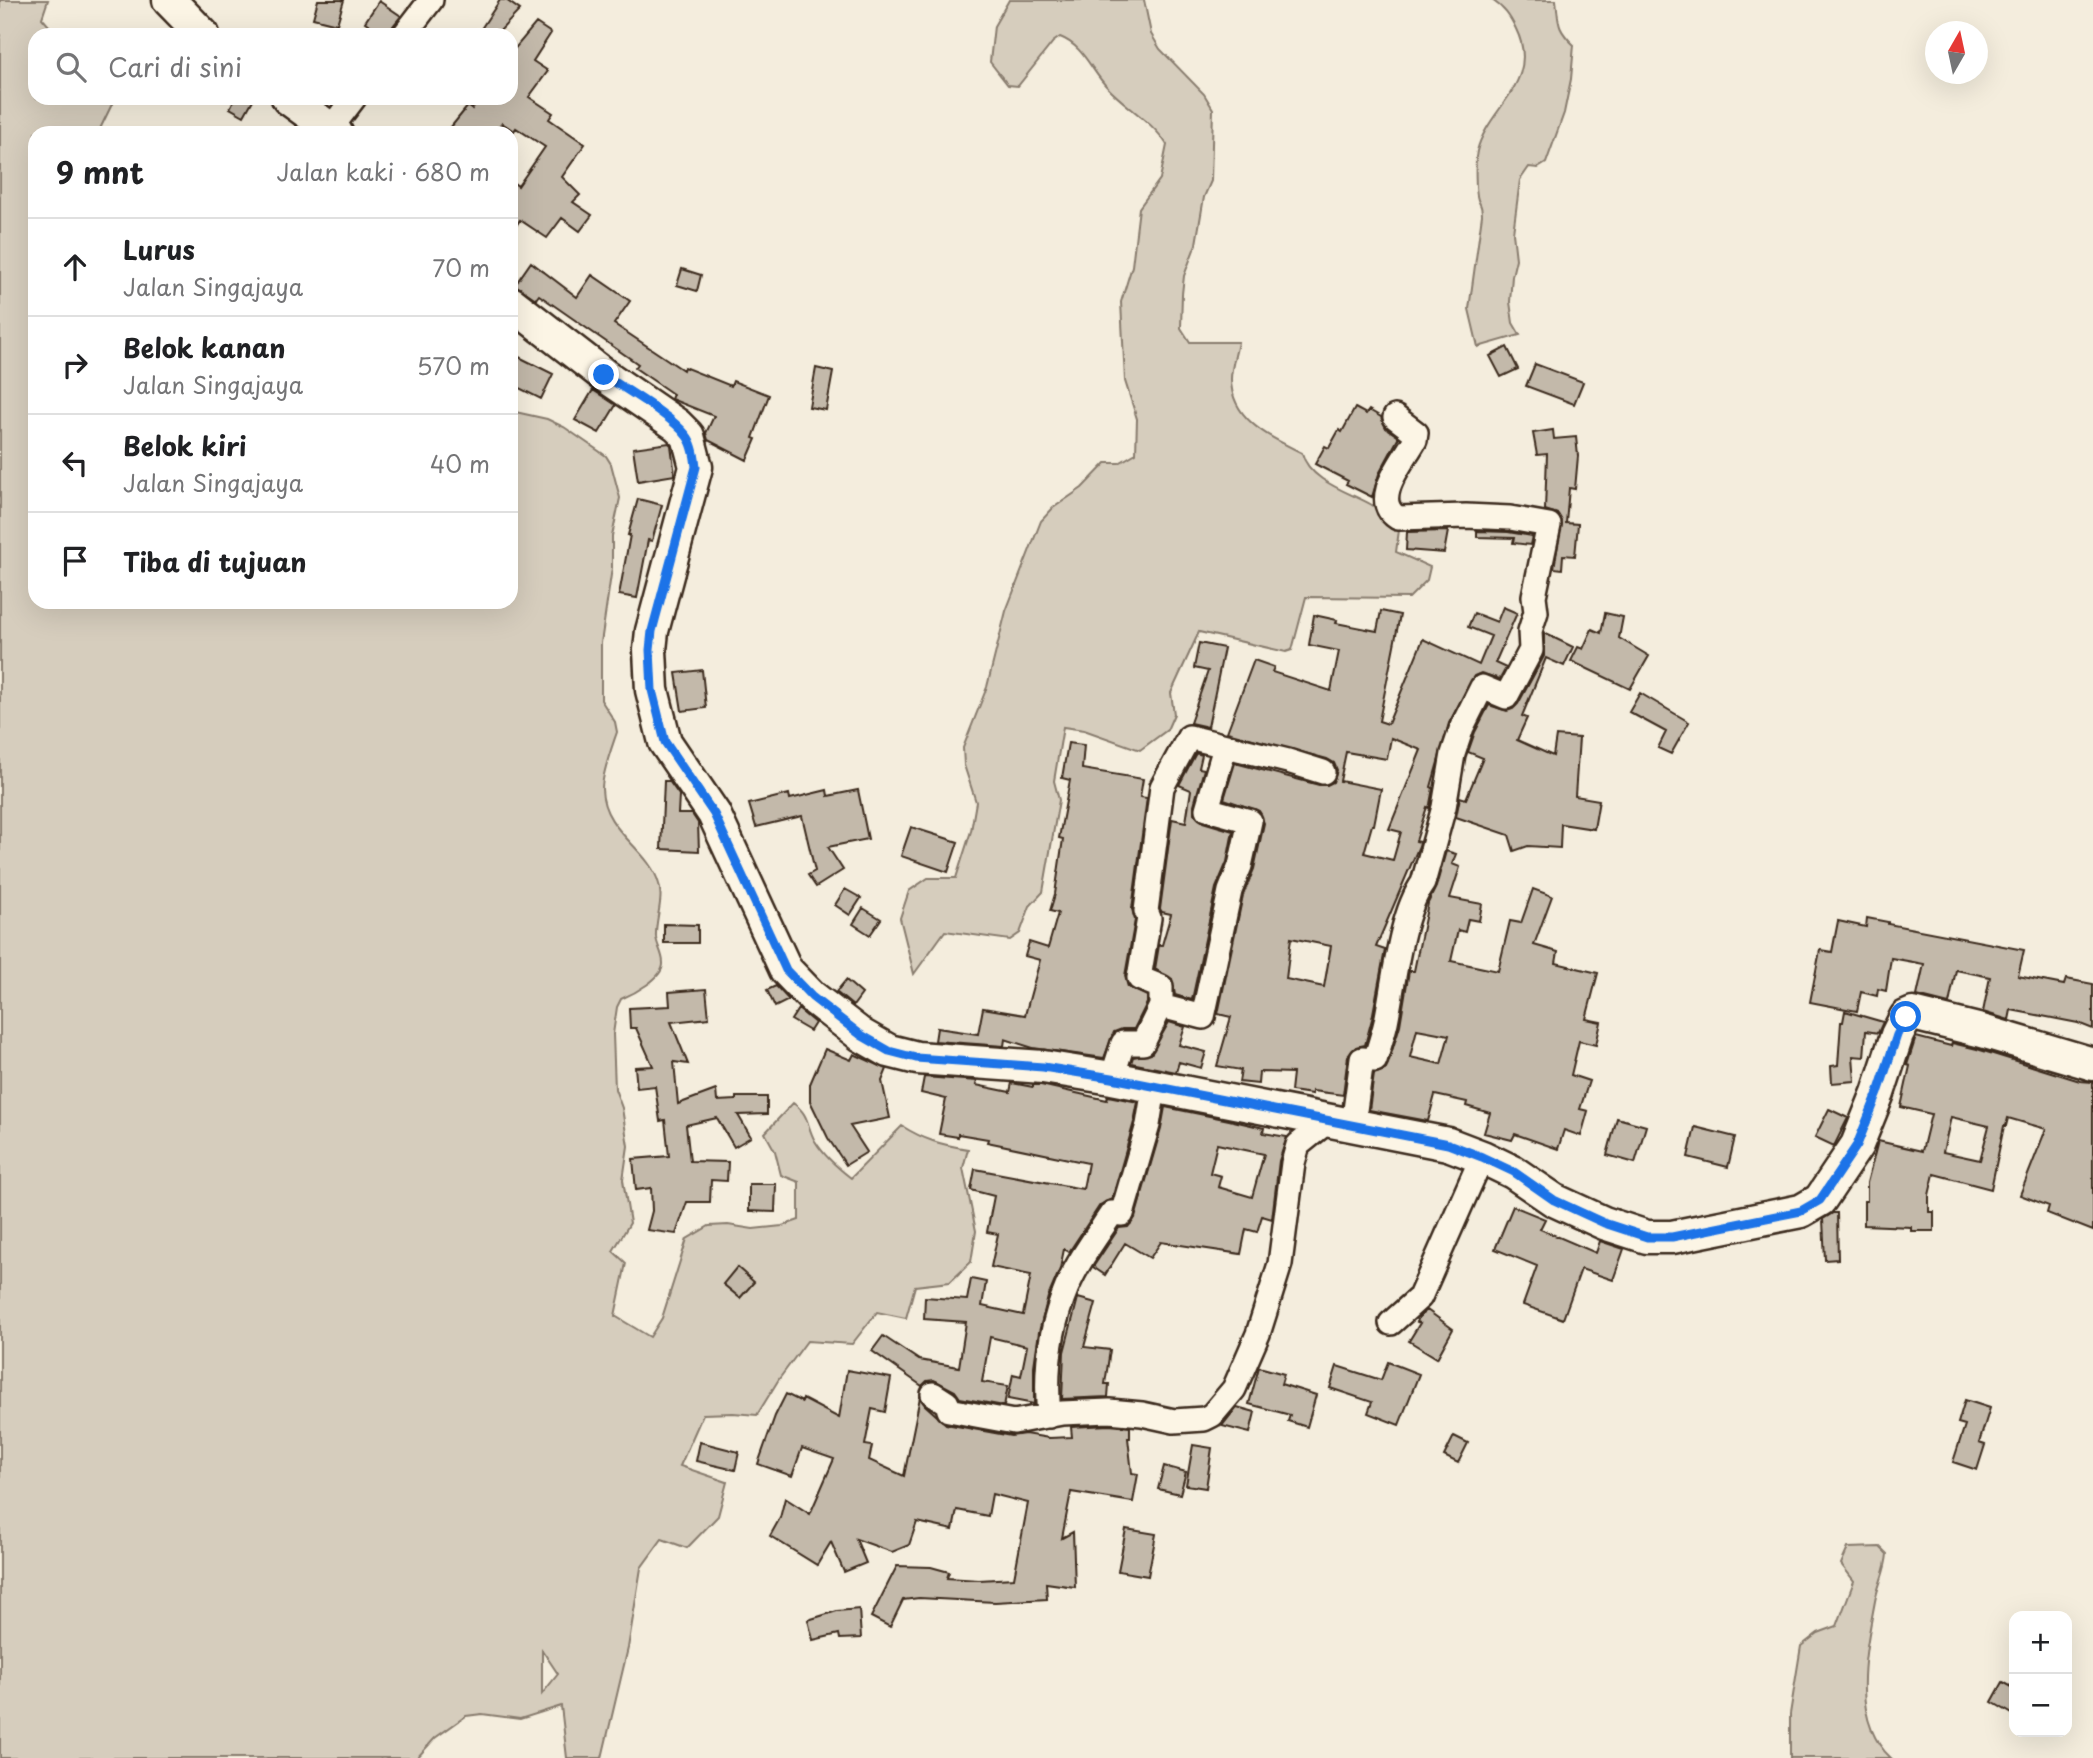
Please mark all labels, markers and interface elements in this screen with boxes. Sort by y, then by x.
north arrow [1925,21,1988,84]
search box [28,28,518,105]
text: Cari di sini [108,47,242,86]
icon: search [52,48,90,86]
text: 9 mnt [56,149,144,194]
text: Jalan kaki · 680 m [276,154,490,189]
text: Lurus [123,230,195,269]
icon: ahead [56,248,94,286]
text: 70 m [432,250,490,285]
text: Jalan Singajaya [123,269,303,304]
text: Belok kanan [123,328,285,367]
icon: right [56,346,94,384]
text: 570 m [417,348,490,383]
route end [588,359,619,390]
text: Jalan Singajaya [123,367,303,402]
text: Belok kiri [123,426,246,465]
icon: left [56,444,94,482]
text: 40 m [430,446,490,481]
text: Jalan Singajaya [123,465,303,500]
icon: arrive [56,542,94,580]
text: Tiba di tujuan [123,542,307,581]
route start [1890,1001,1921,1032]
map controls [2009,1611,2072,1737]
button: + [2009,1611,2072,1674]
button: − [2009,1674,2072,1737]

